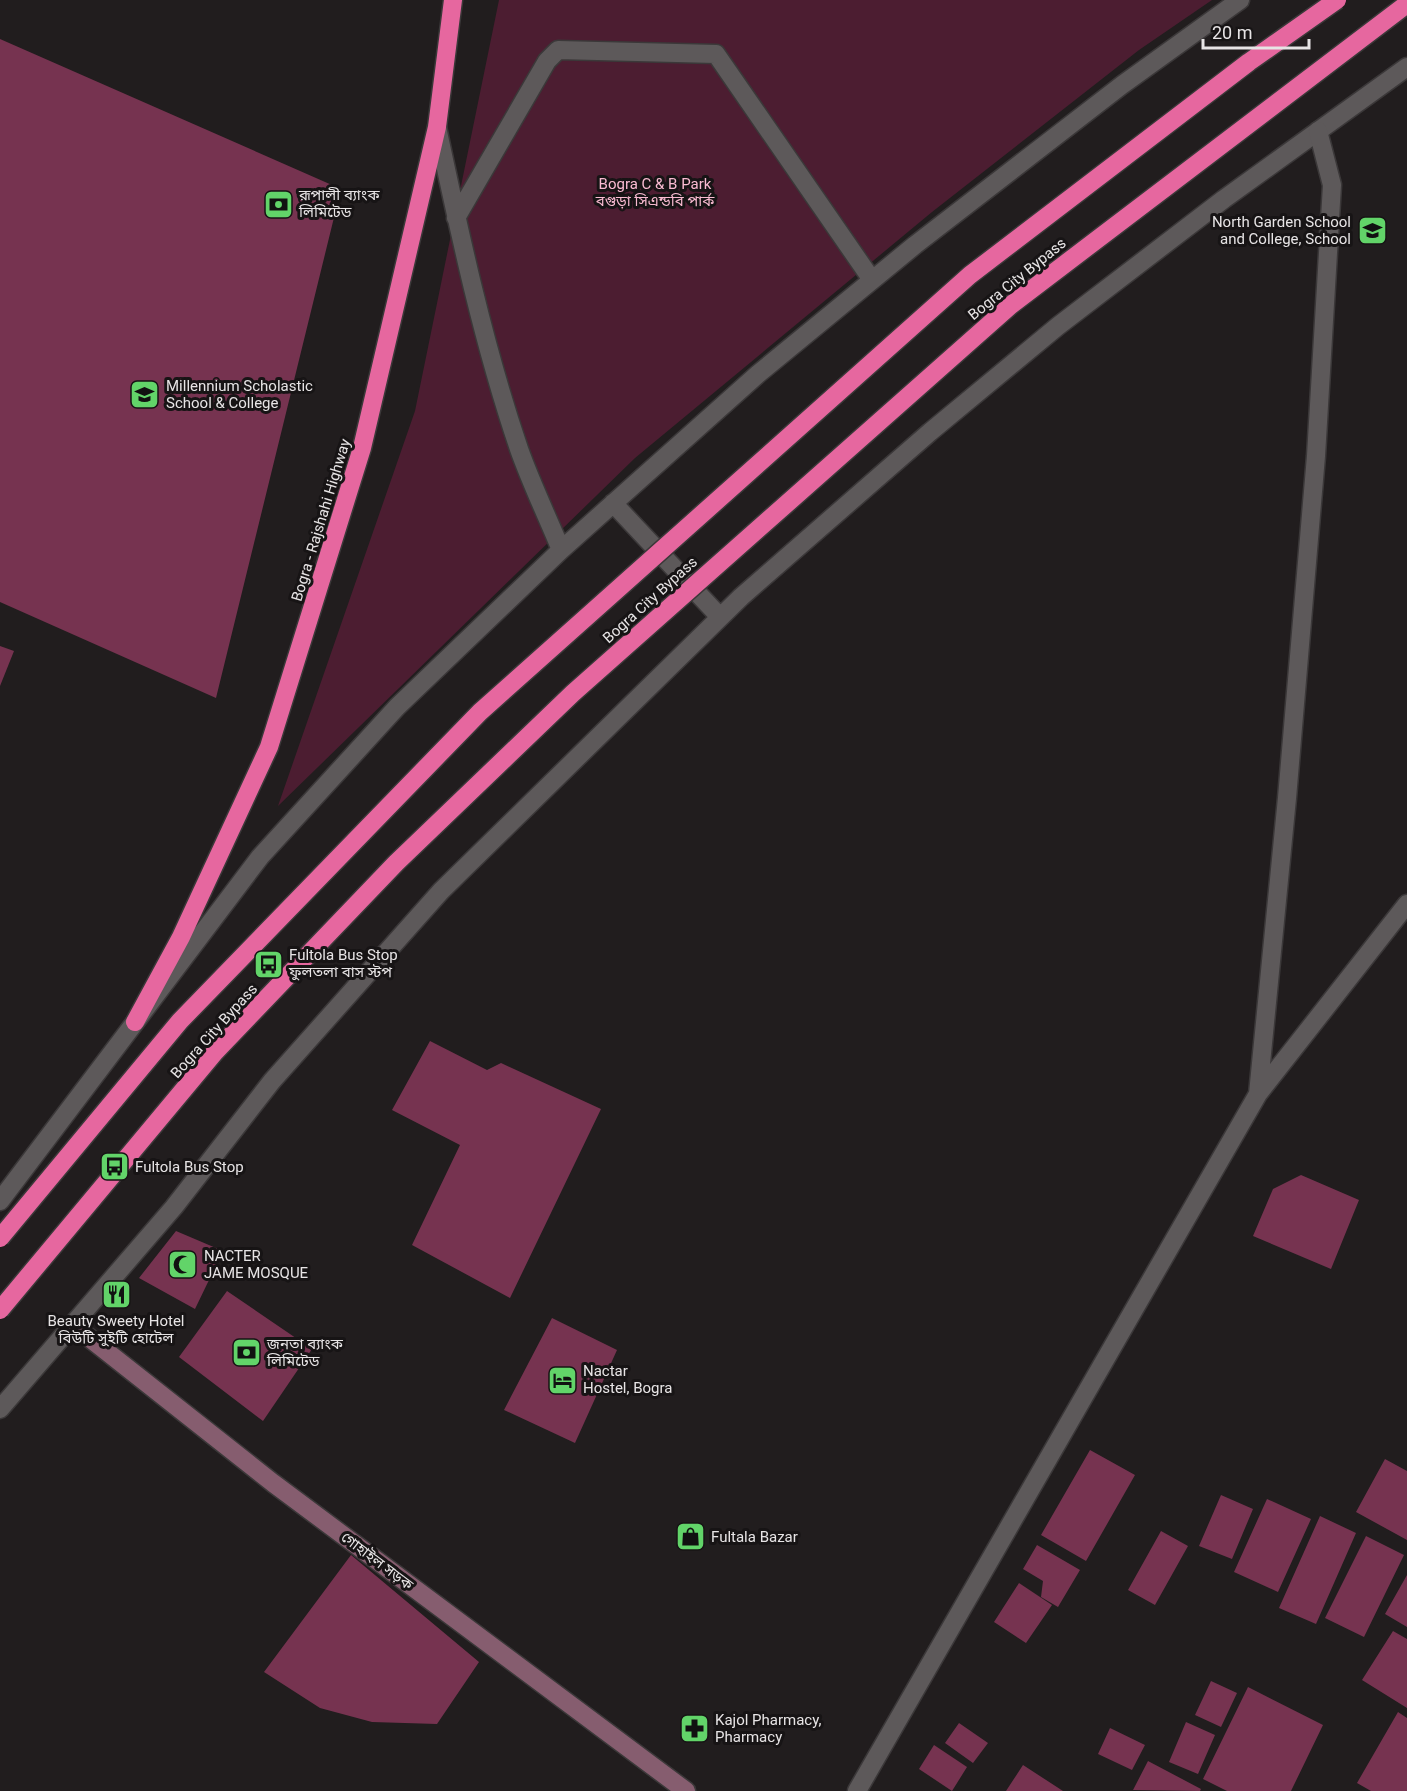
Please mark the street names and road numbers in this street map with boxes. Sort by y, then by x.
street label: Bogra City Bypass [964,234,1070,324]
street label: Bogra - Rajshahi Highway [288,437,354,603]
street label: Bogra City Bypass [599,553,701,647]
street label: Bogra City Bypass [167,980,261,1082]
street label: গোহাইল সড়ক [338,1528,417,1594]

